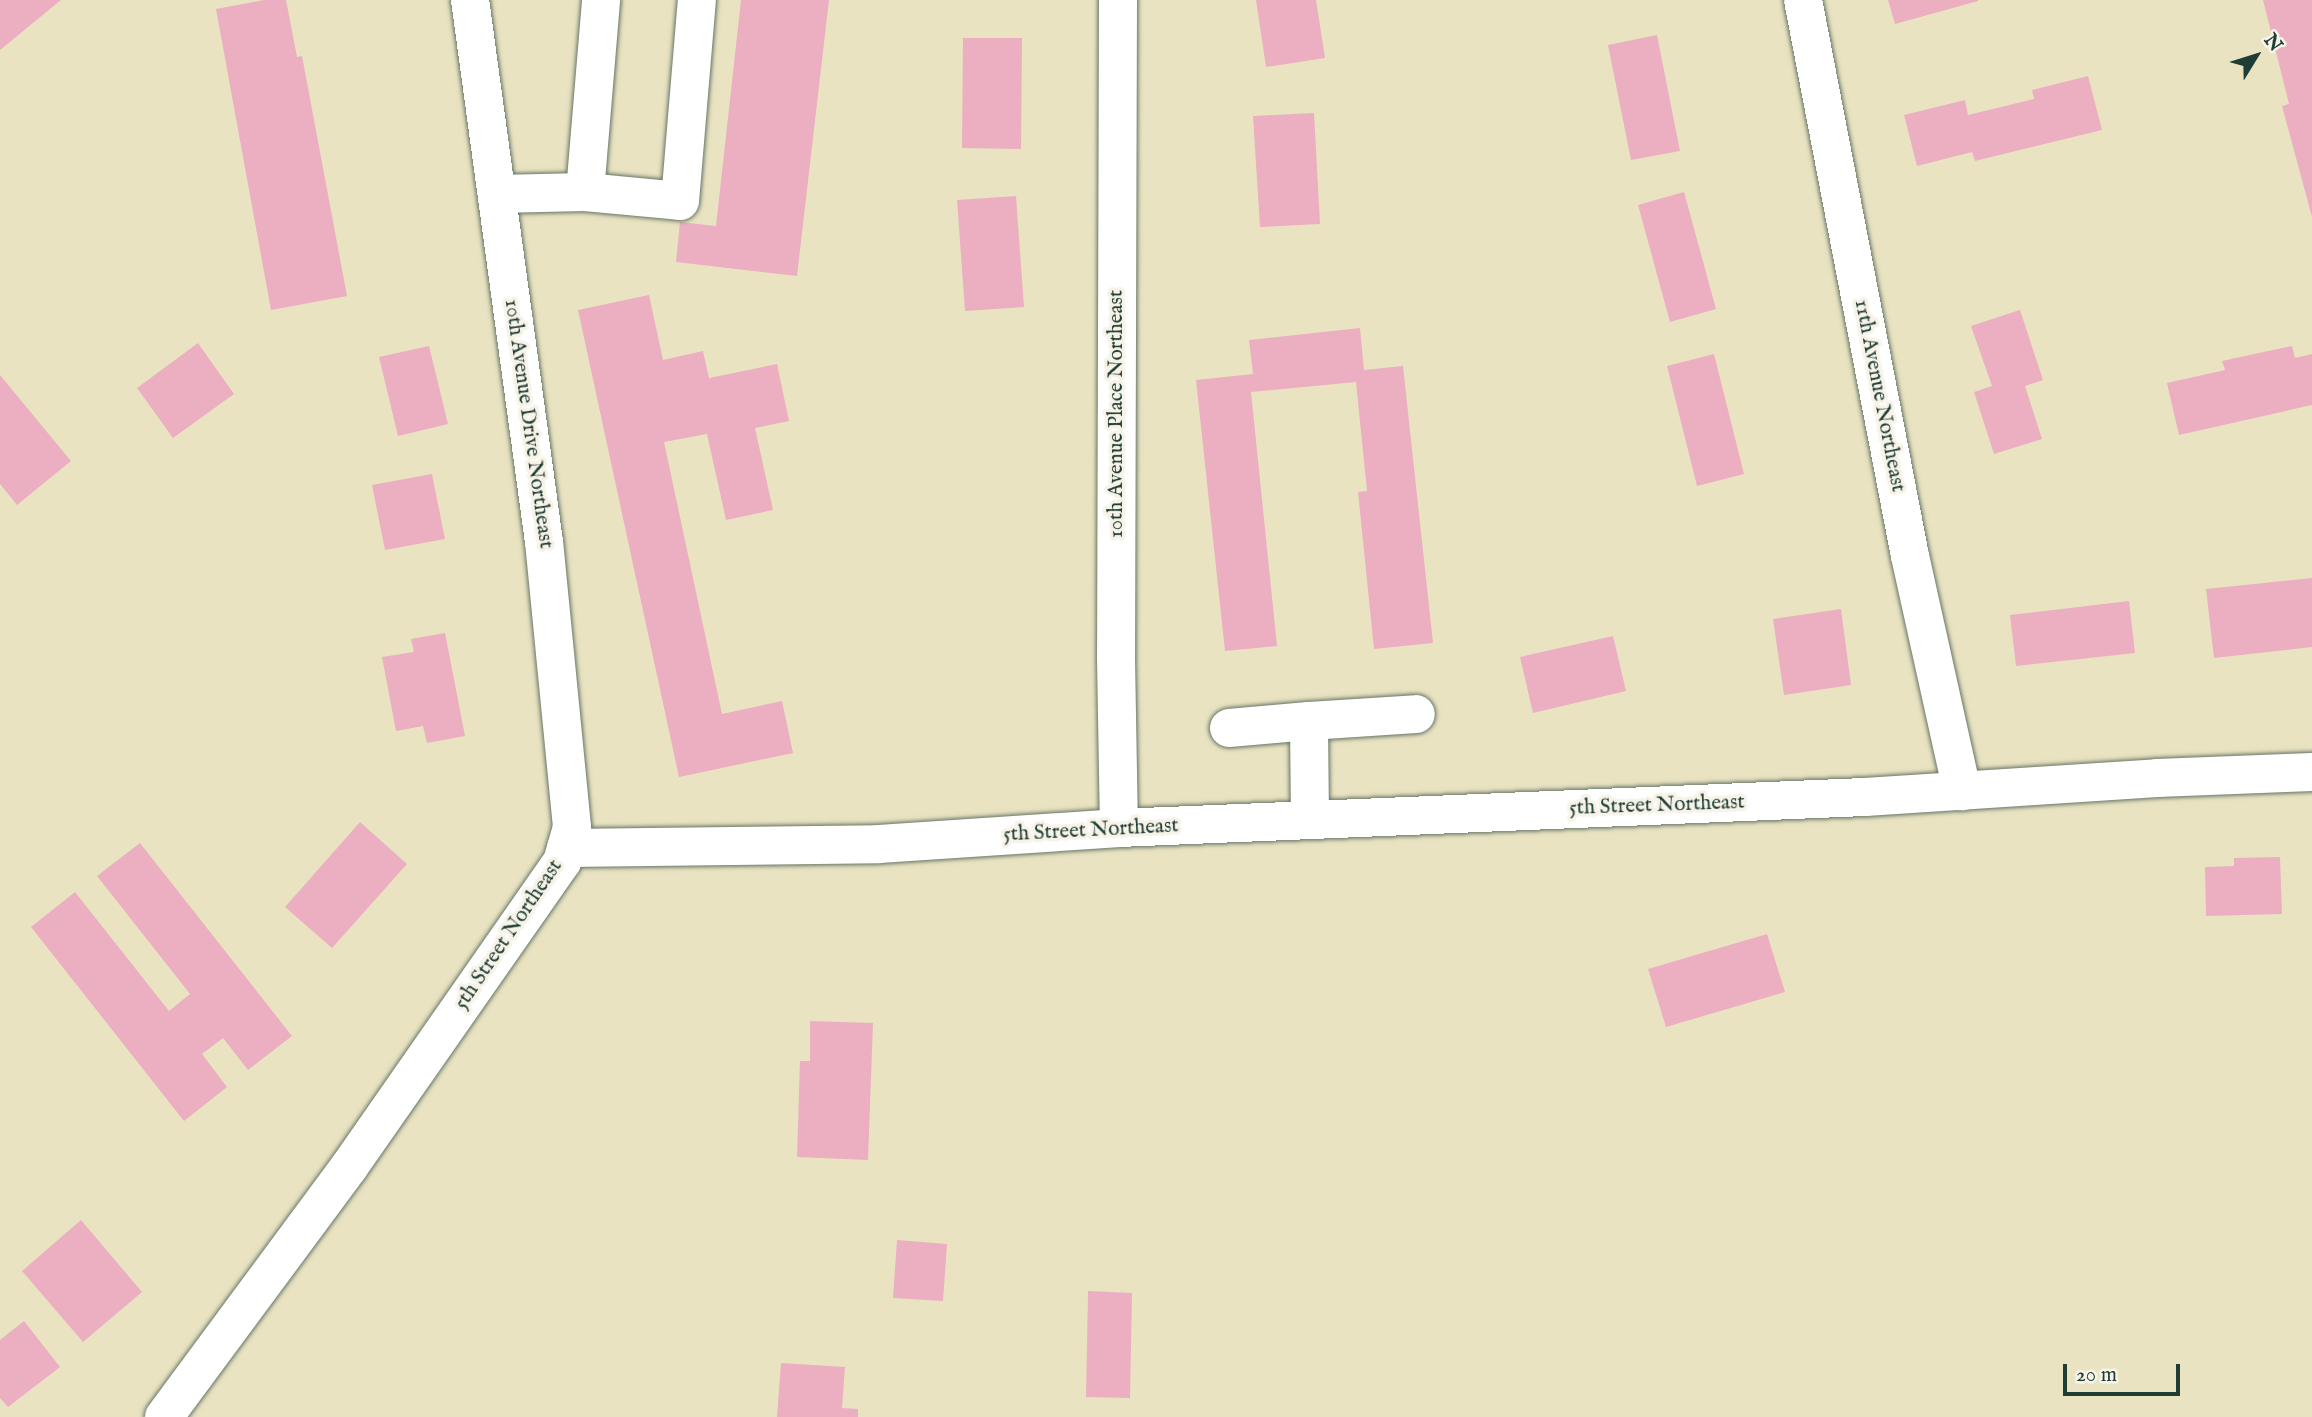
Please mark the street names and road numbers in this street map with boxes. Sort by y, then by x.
street label: 10th Avenue Place Northeast [1104,290,1130,538]
street label: 10th Avenue Drive Northeast [498,298,558,550]
street label: 11th Avenue Northeast [1848,298,1910,494]
street label: 5th Street Northeast [1569,790,1745,822]
street label: 5th Street Northeast [1003,814,1179,848]
street label: 5th Street Northeast [449,855,569,1015]

